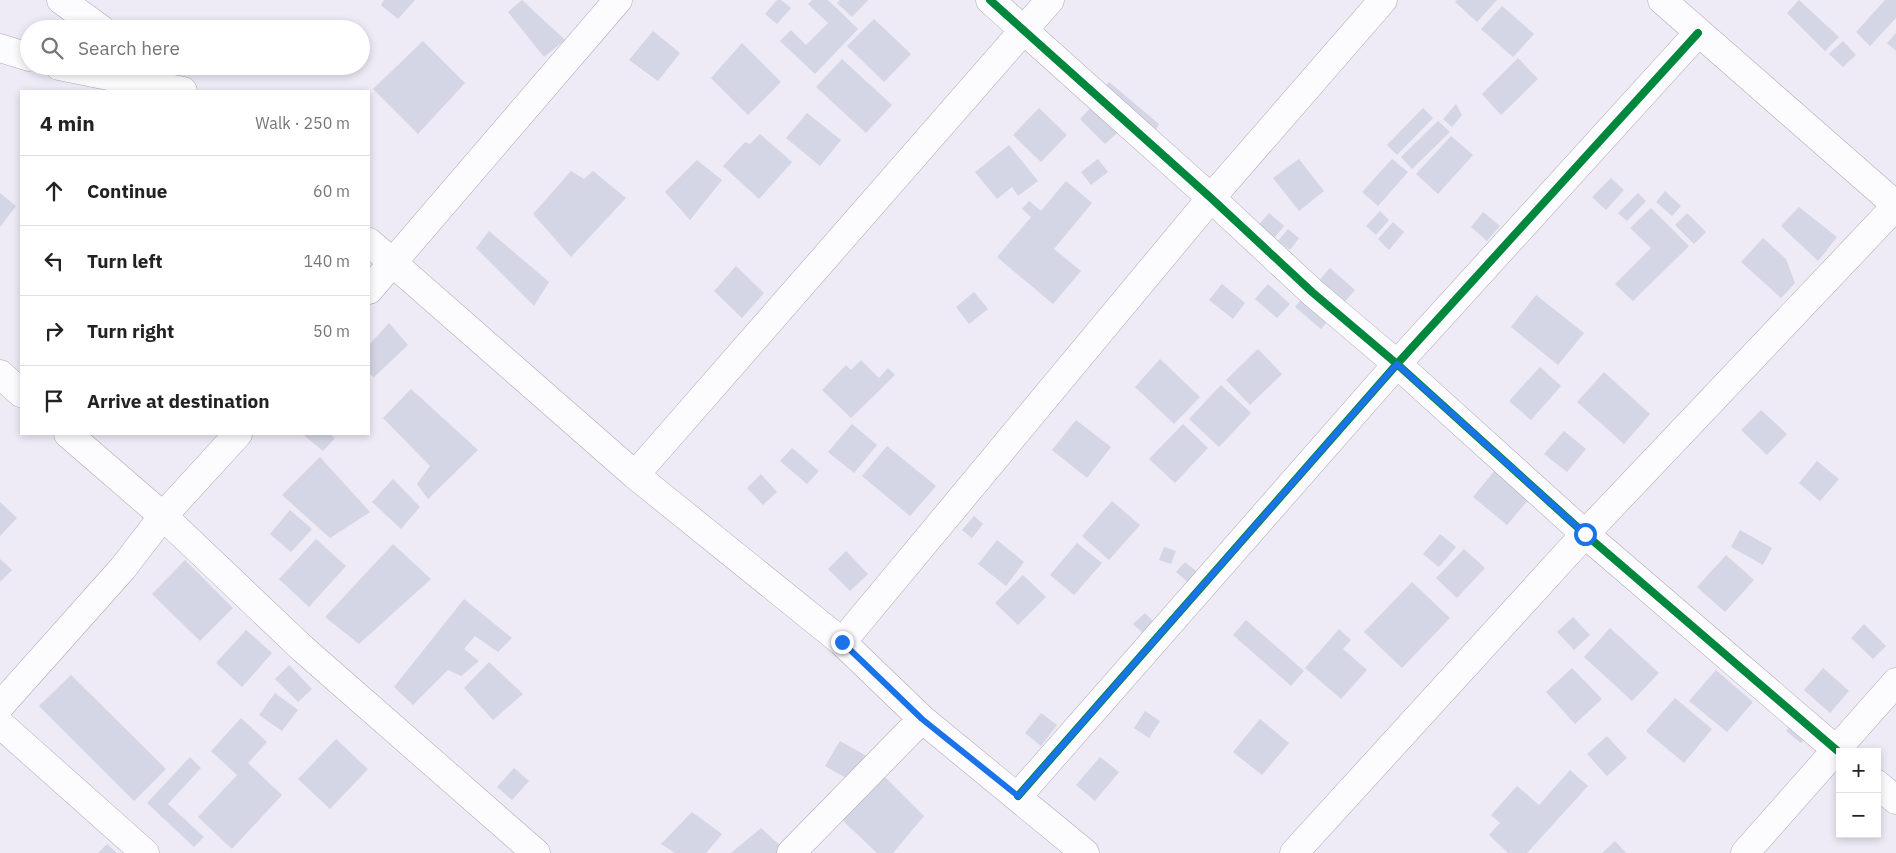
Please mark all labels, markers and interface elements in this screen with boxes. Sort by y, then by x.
search box [20,20,370,75]
icon: search [38,34,66,62]
text: Search here [78,36,180,60]
text: 4 min [40,109,95,137]
text: Walk · 250 m [255,113,350,133]
icon: ahead [40,177,68,205]
text: Continue [87,179,167,203]
text: 60 m [313,181,350,201]
icon: left [40,247,68,275]
text: Turn left [87,249,163,273]
text: 140 m [303,251,350,271]
icon: right [40,317,68,345]
text: Turn right [87,319,174,343]
text: 50 m [313,321,350,341]
icon: arrive [40,387,68,415]
text: Arrive at destination [87,389,270,413]
route start [1574,523,1597,546]
route end [831,631,854,654]
map controls [1836,748,1881,838]
button: + [1836,748,1881,793]
button: − [1836,793,1881,838]

